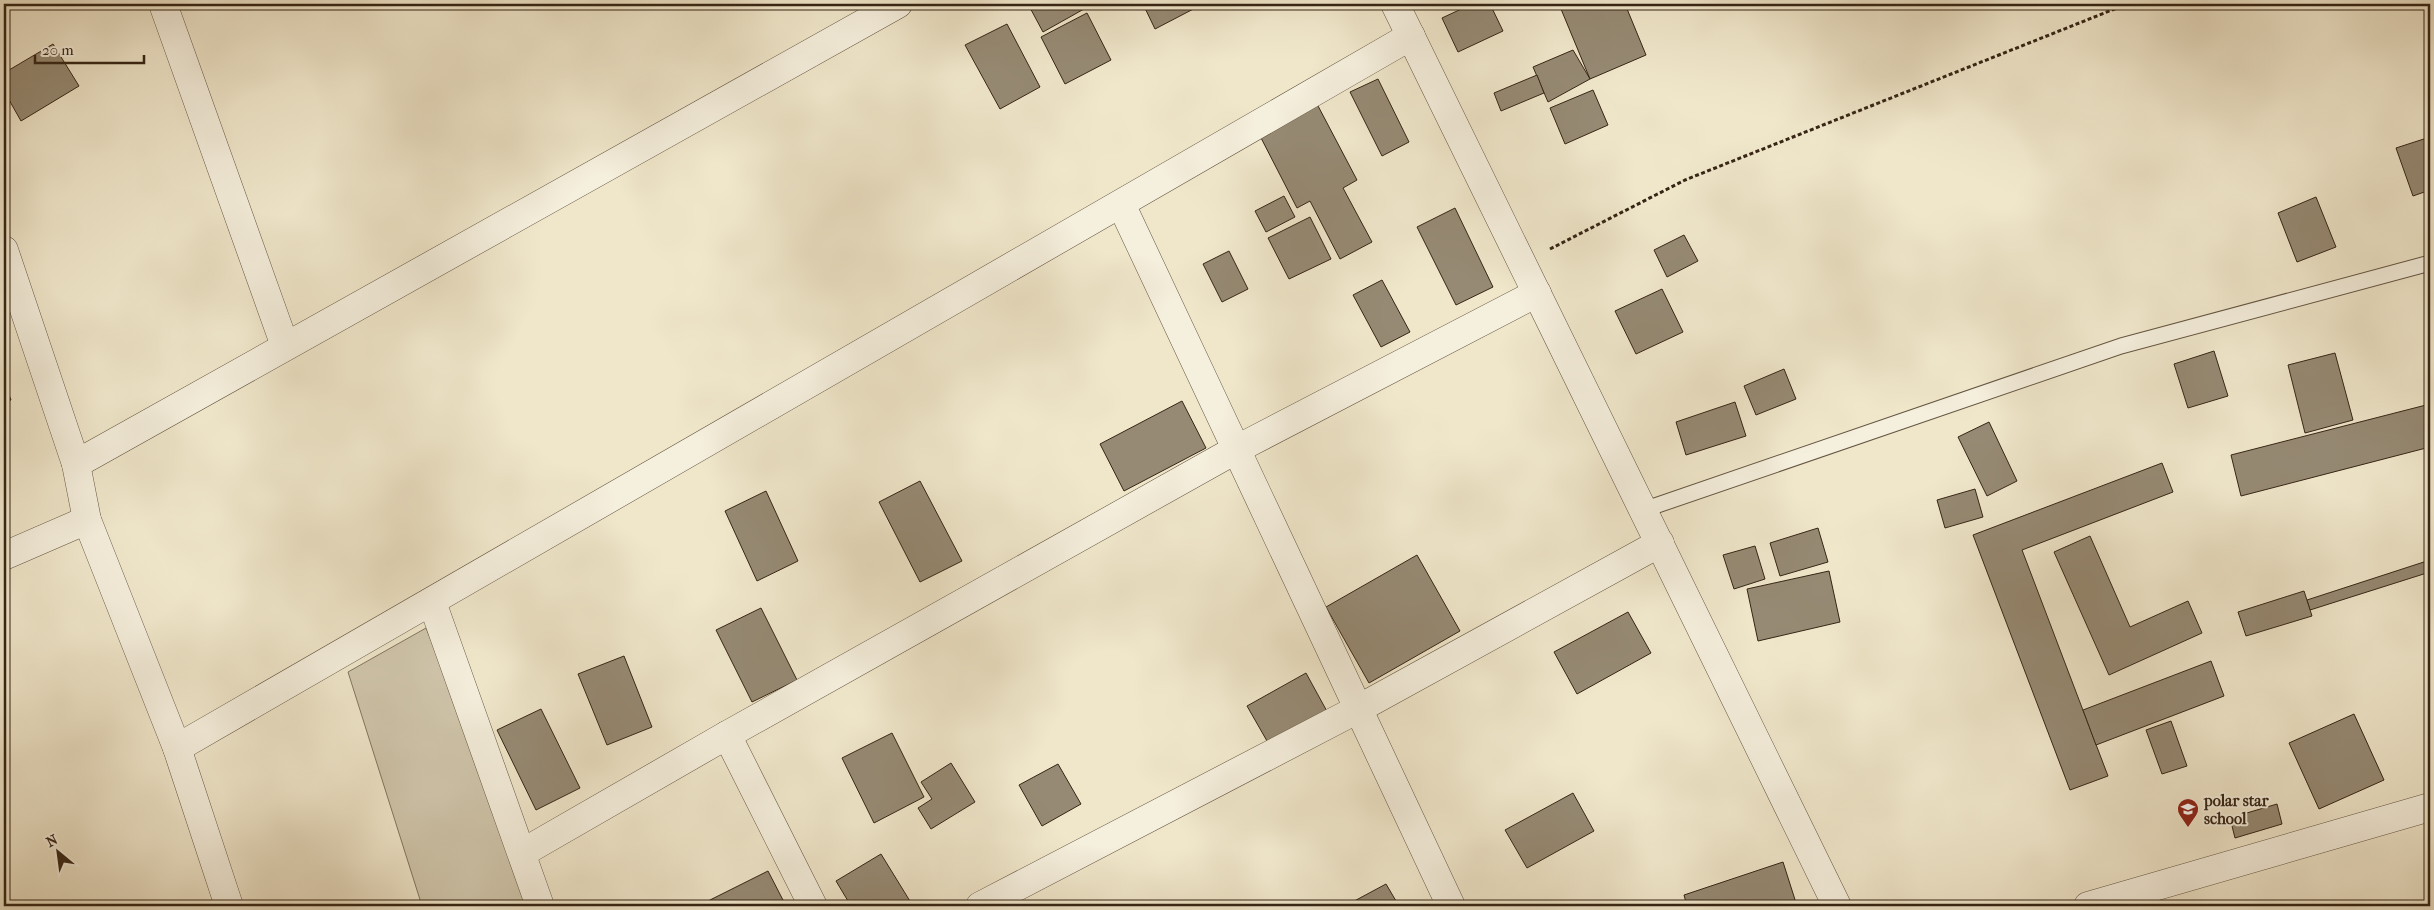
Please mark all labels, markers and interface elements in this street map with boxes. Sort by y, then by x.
scale bar [35,32,144,64]
text: 20 m [42,41,74,59]
place label: polar star school [2203,791,2270,828]
school or university icon: polar star school [2176,797,2200,828]
north arrow [32,828,82,878]
text: N [43,831,61,851]

